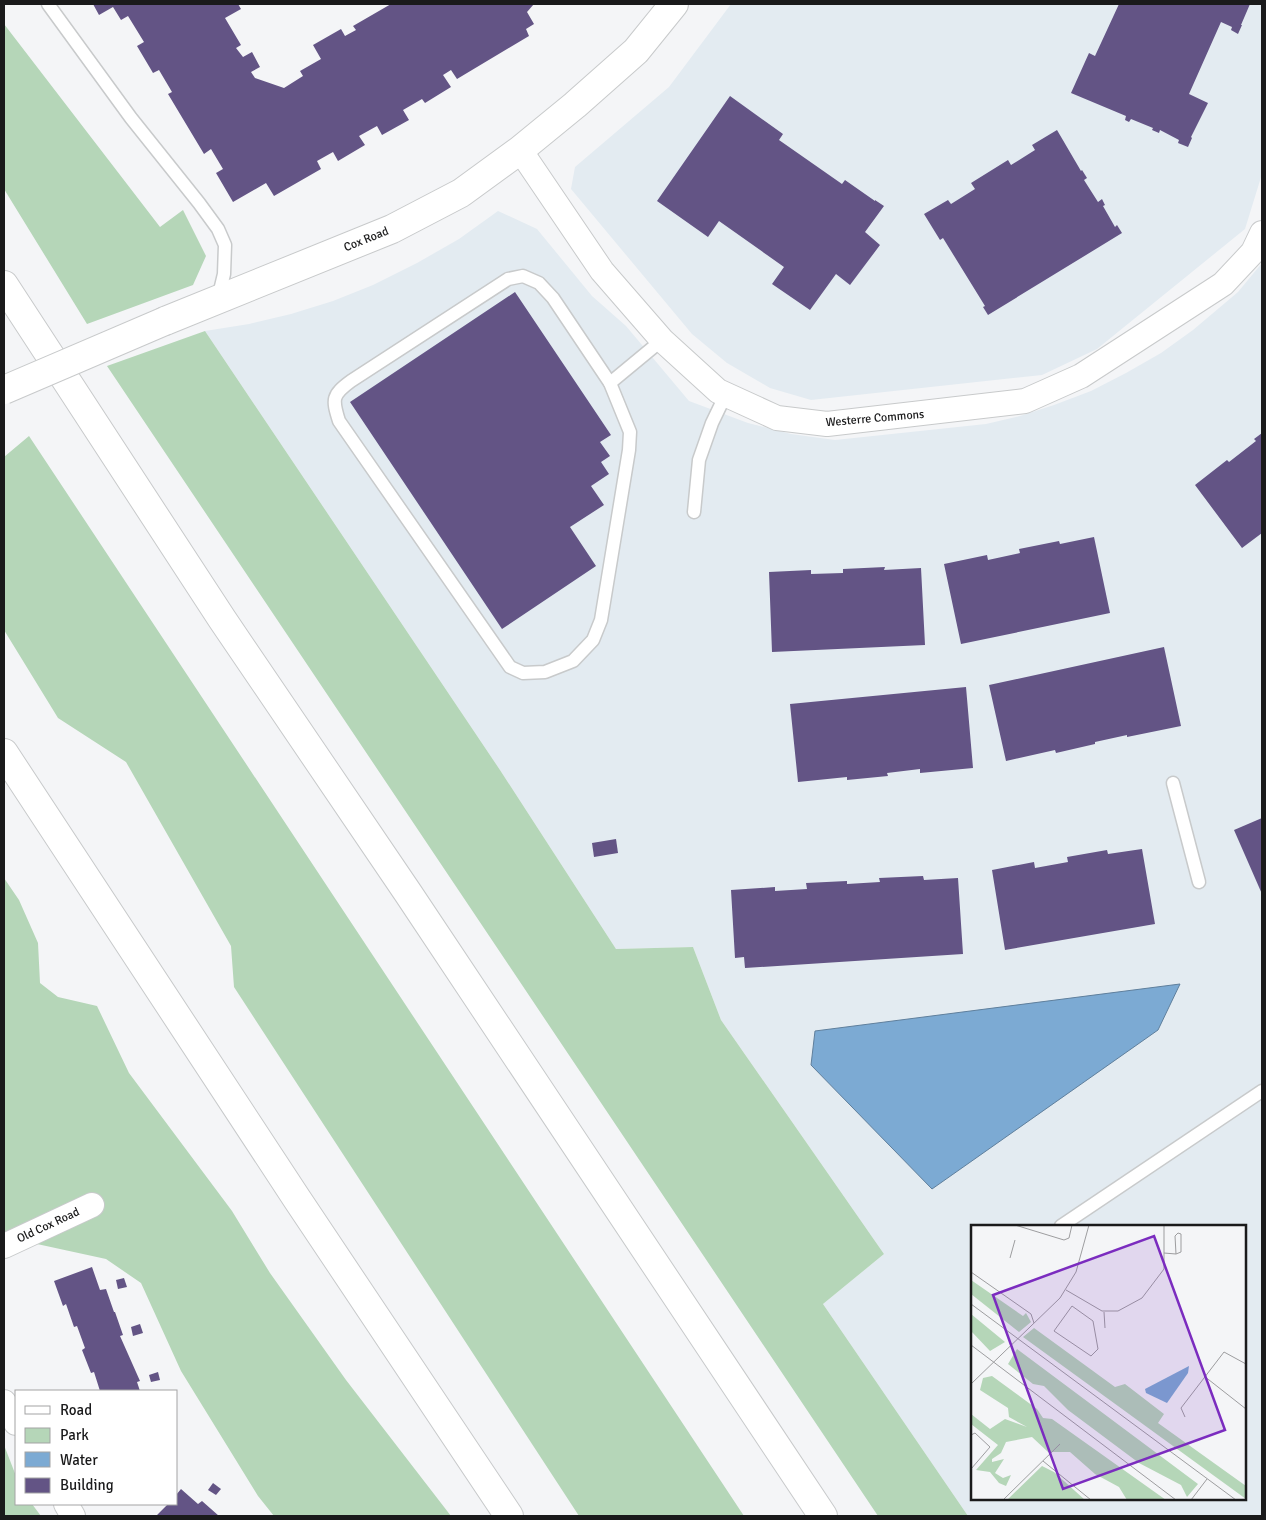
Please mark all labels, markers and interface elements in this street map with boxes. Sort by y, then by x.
street label: Cox Road [342,224,391,255]
street label: Westerre Commons [825,407,925,430]
street label: Old Cox Road [15,1204,82,1246]
inset map [971,1225,1246,1500]
legend [15,1390,178,1505]
text: Road [60,1401,92,1419]
text: Park [60,1426,89,1444]
text: Water [60,1451,98,1469]
text: Building [60,1476,114,1494]

